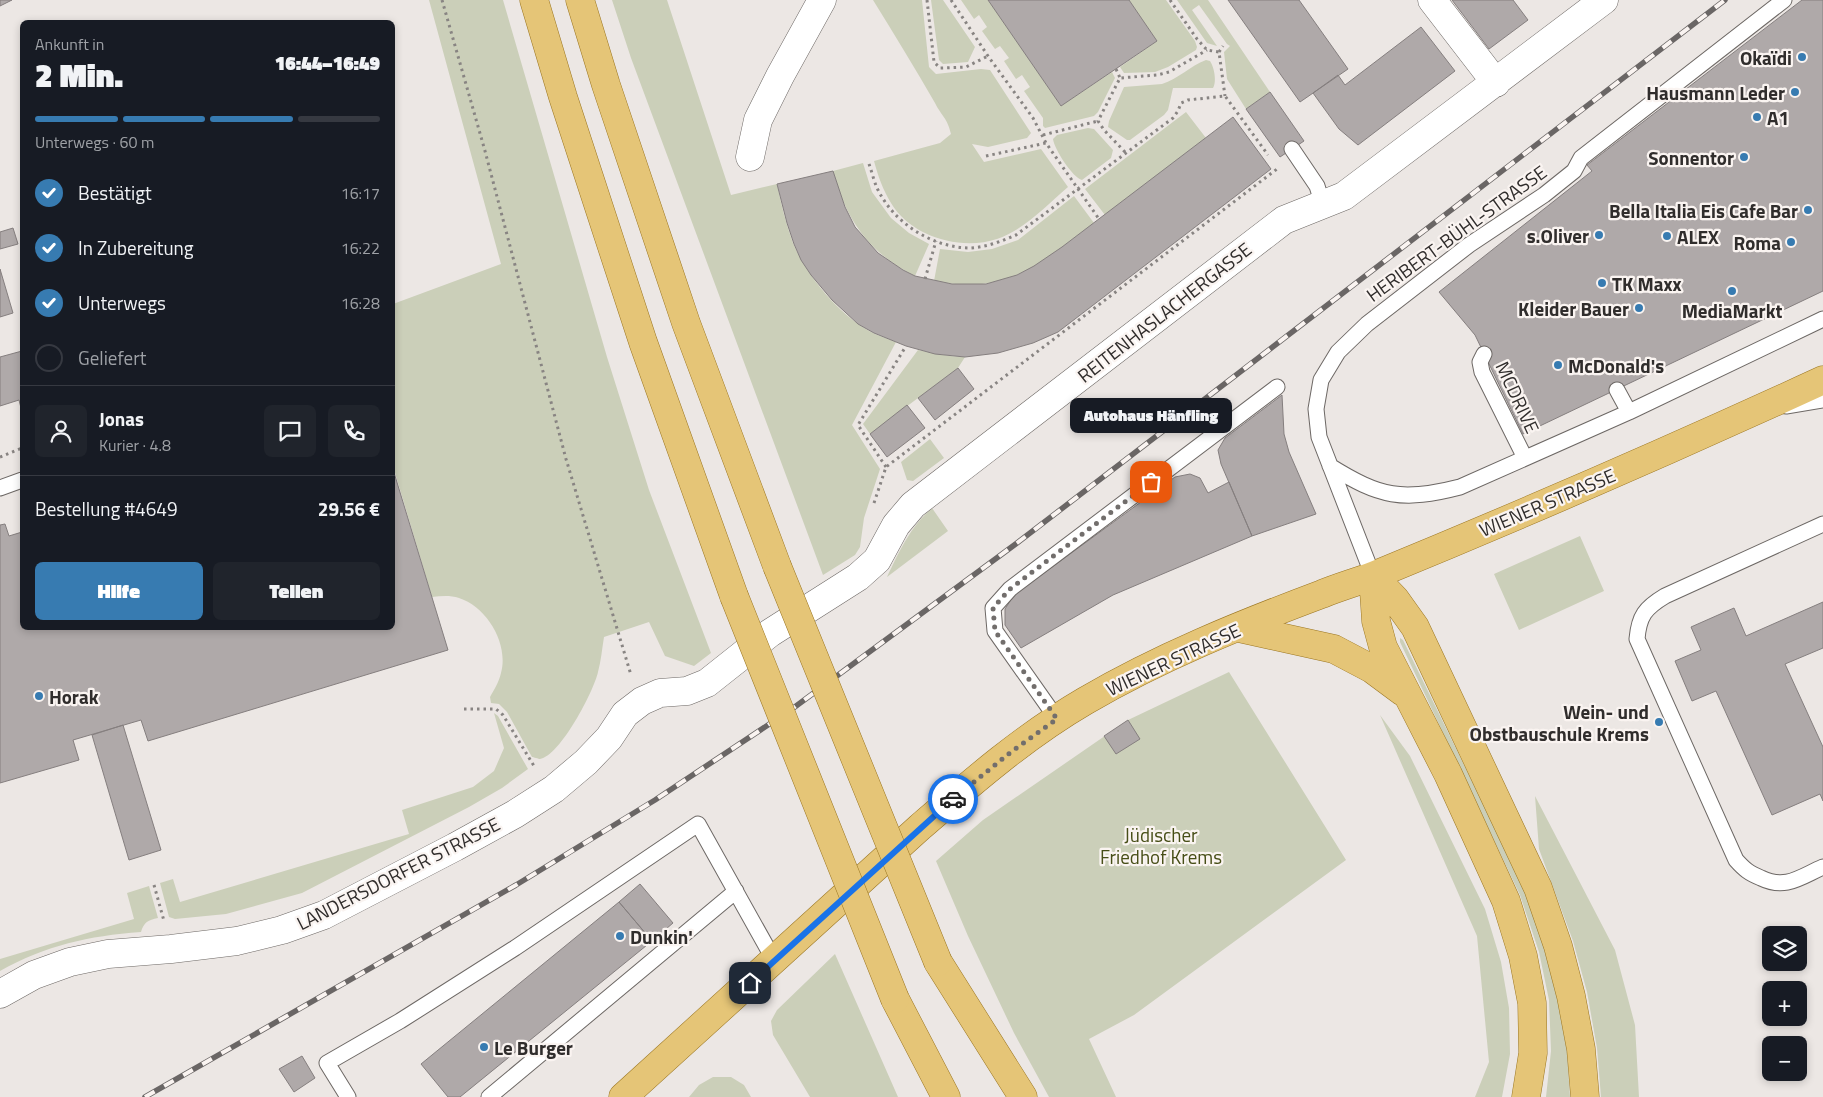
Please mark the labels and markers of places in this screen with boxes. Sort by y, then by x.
place label: Okaïdi [1740,43,1792,72]
marker: Okaïdi [1796,51,1808,63]
place label: Hausmann Leder [1646,78,1785,107]
marker: Hausmann Leder [1789,86,1801,98]
place label: A1 [1767,103,1789,132]
marker: A1 [1751,111,1763,123]
place label: Sonnentor [1648,143,1734,172]
marker: Sonnentor [1738,151,1750,163]
place label: Bella Italia Eis Cafe Bar [1609,196,1798,225]
marker: Bella Italia Eis Cafe Bar [1802,204,1814,216]
place label: s.Oliver [1527,221,1589,250]
place label: ALEX [1677,222,1719,251]
place label: Roma [1734,228,1781,257]
marker: s.Oliver [1593,229,1605,241]
marker: ALEX [1661,230,1673,242]
marker: Roma [1785,236,1797,248]
place label: TK Maxx [1612,269,1681,298]
marker: TK Maxx [1596,277,1608,289]
marker: MediaMarkt [1726,285,1738,297]
place label: Kleider Bauer [1518,294,1629,323]
place label: MediaMarkt [1682,296,1782,325]
marker: Kleider Bauer [1633,302,1645,314]
place label: McDonald's [1568,351,1664,380]
marker: McDonald's [1552,359,1564,371]
callout: Autohaus Hänfling [1070,397,1232,432]
pin [1130,461,1172,503]
place label: Horak [49,682,99,711]
marker: Horak [33,690,45,702]
place label: Wein- und Obstbauschule Krems [1470,697,1649,748]
marker: Wein- und Obstbauschule Krems [1653,716,1665,728]
place label: Dunkin' [630,922,693,951]
marker: Dunkin' [614,930,626,942]
pin [729,962,771,1004]
place label: Le Burger [494,1033,573,1062]
marker: Le Burger [478,1041,490,1053]

